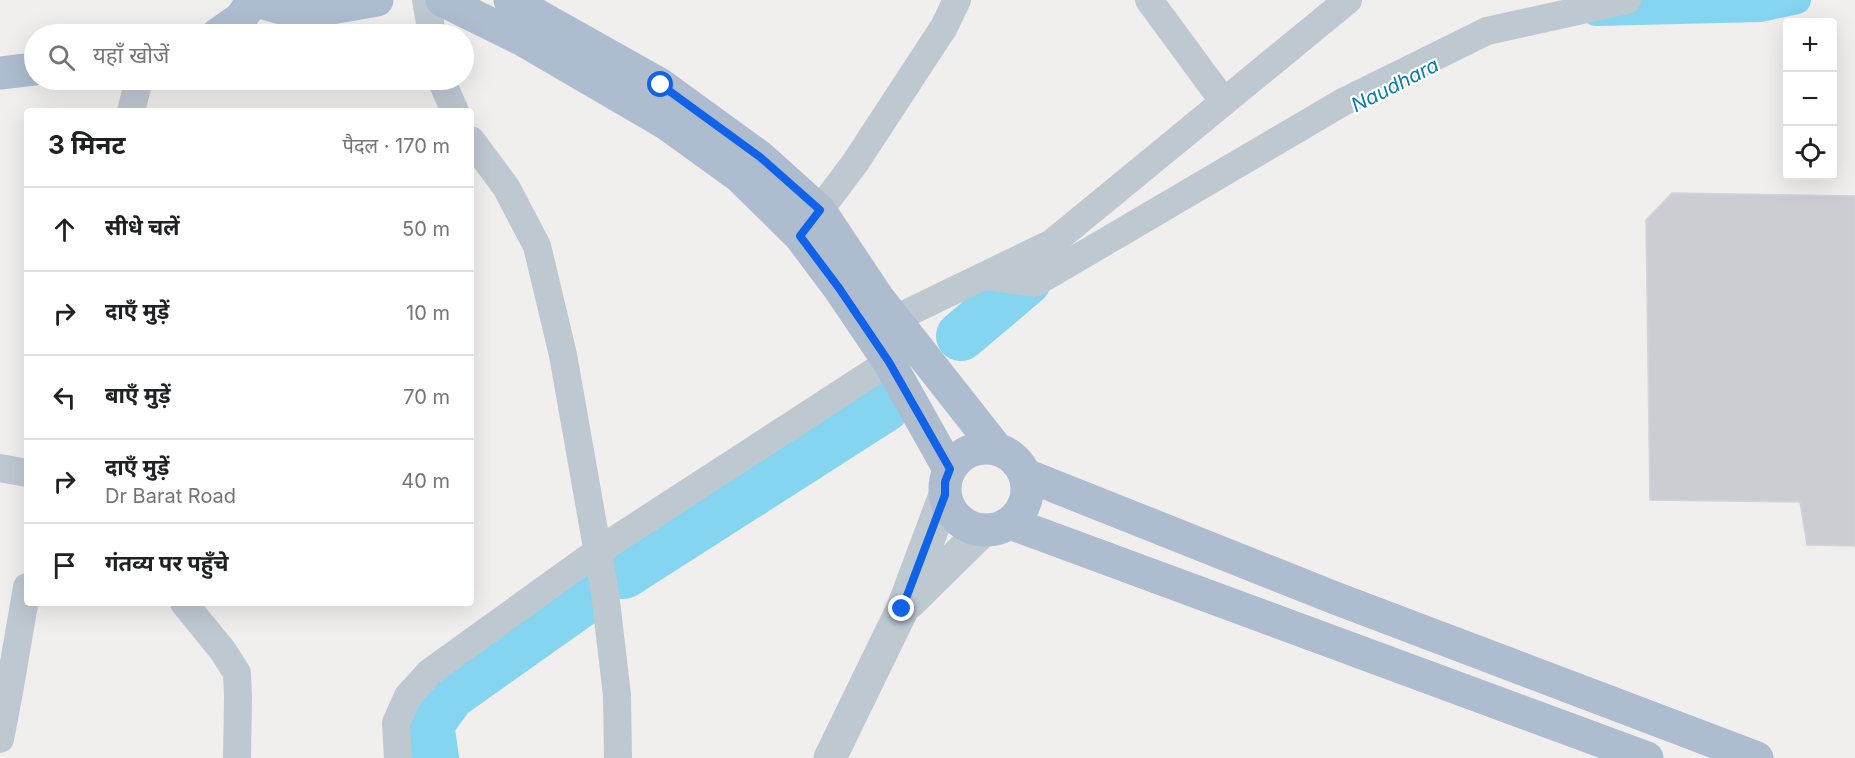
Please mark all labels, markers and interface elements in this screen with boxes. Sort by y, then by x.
map controls [1783,18,1837,180]
button: + [1783,18,1837,72]
search box [24,24,474,90]
icon: search [45,41,78,74]
text: यहाँ खोजें [93,42,169,68]
water label: Naudhara [1347,53,1443,117]
route start [647,71,673,97]
button: − [1783,72,1837,126]
button: locate [1783,126,1837,180]
text: 3 मिनट [48,129,126,160]
text: पैदल · 170 m [343,134,450,158]
icon: ahead [48,213,81,246]
text: सीधे चलें [105,214,180,240]
text: 50 m [402,217,450,241]
icon: right [48,297,81,330]
text: दाएँ मुड़ें [105,298,169,324]
text: 10 m [406,301,450,325]
icon: left [48,381,81,414]
text: बाएँ मुड़ें [105,382,171,408]
text: 70 m [403,385,450,409]
text: दाएँ मुड़ें [105,454,169,480]
icon: right [48,465,81,498]
text: 40 m [401,469,450,493]
text: Dr Barat Road [105,484,236,508]
icon: arrive [48,549,81,582]
text: गंतव्य पर पहुँचे [105,550,229,576]
route end [888,595,914,621]

